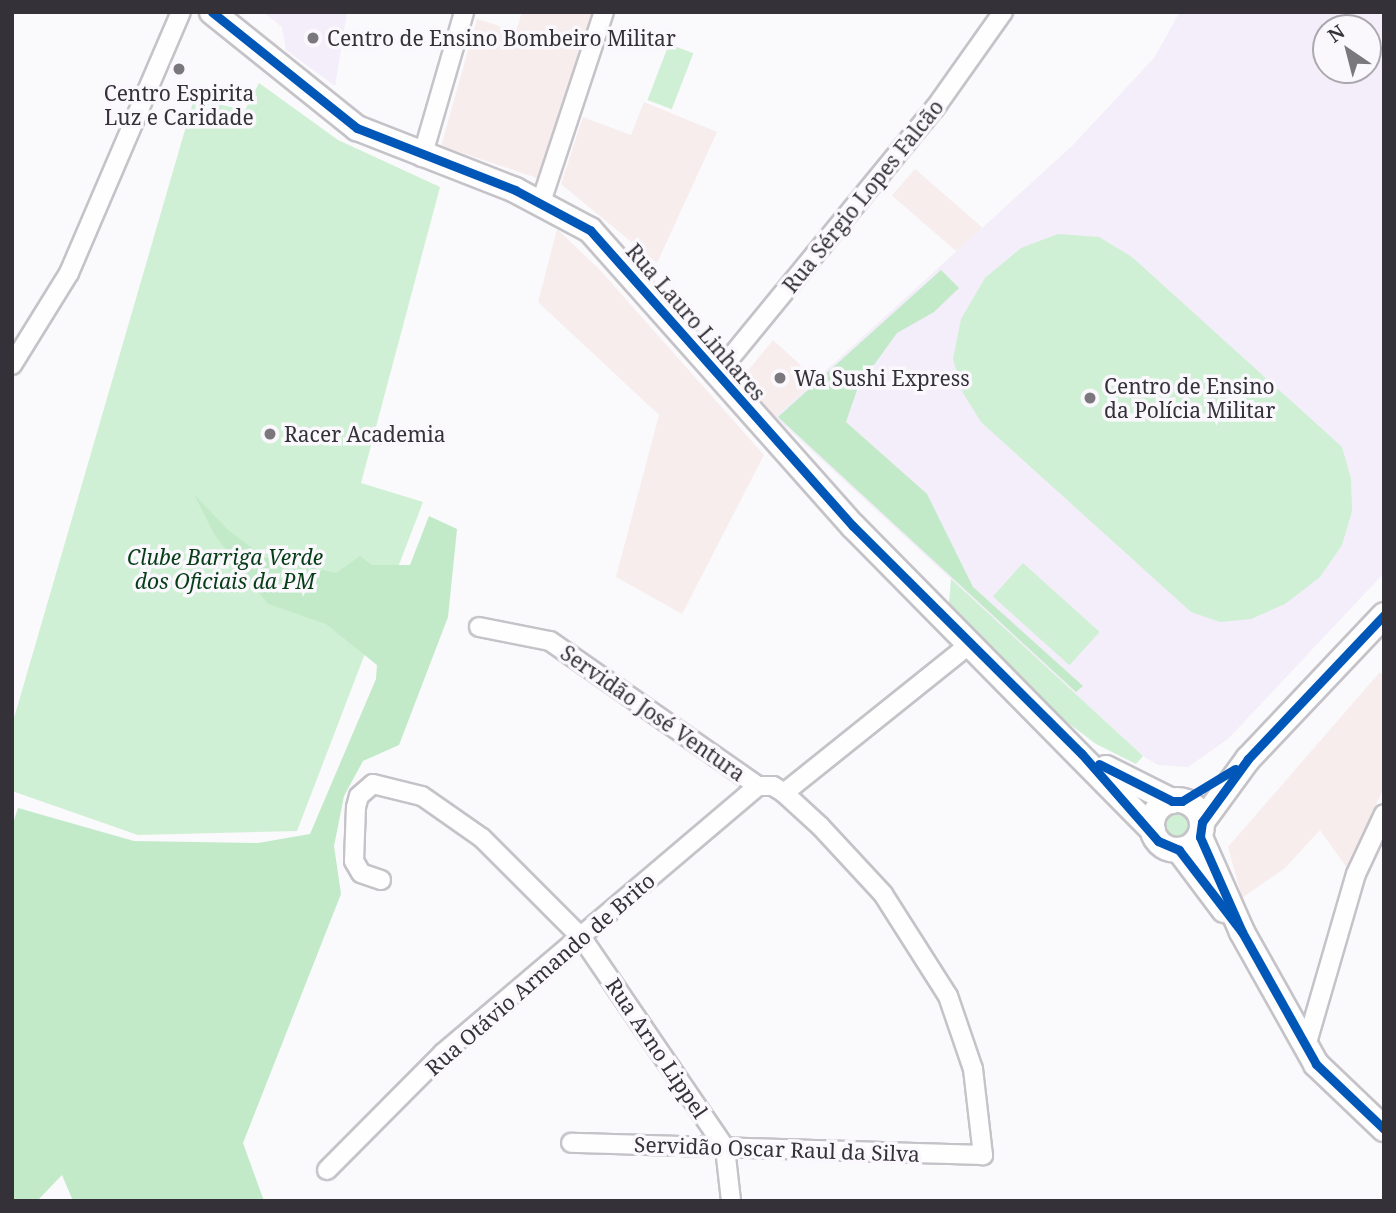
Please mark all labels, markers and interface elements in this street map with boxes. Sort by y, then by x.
north arrow [1312,14,1382,84]
text: N [1323,18,1350,48]
place label: Centro de Ensino Bombeiro Militar [327,25,676,51]
marker: Centro de Ensino Bombeiro Militar [305,30,321,46]
marker: Centro Espirita Luz e Caridade [171,61,187,77]
place label: Centro Espirita Luz e Caridade [104,80,254,130]
street label: Rua Sérgio Lopes Falcão [777,94,949,298]
street label: Rua Lauro Linhares [621,239,771,405]
place label: Wa Sushi Express [794,365,970,391]
marker: Wa Sushi Express [772,370,788,386]
place label: Centro de Ensino da Polícia Militar [1104,373,1275,423]
marker: Centro de Ensino da Polícia Militar [1082,390,1098,406]
place label: Racer Academia [284,421,446,447]
marker: Racer Academia [262,426,278,442]
park label: Clube Barriga Verde dos Oficiais da PM [127,544,323,594]
street label: Servidão José Ventura [556,640,750,786]
street label: Rua Otávio Armando de Brito [420,868,660,1080]
street label: Rua Arno Lippel [601,973,713,1123]
street label: Servidão Oscar Raul da Silva [634,1131,920,1167]

